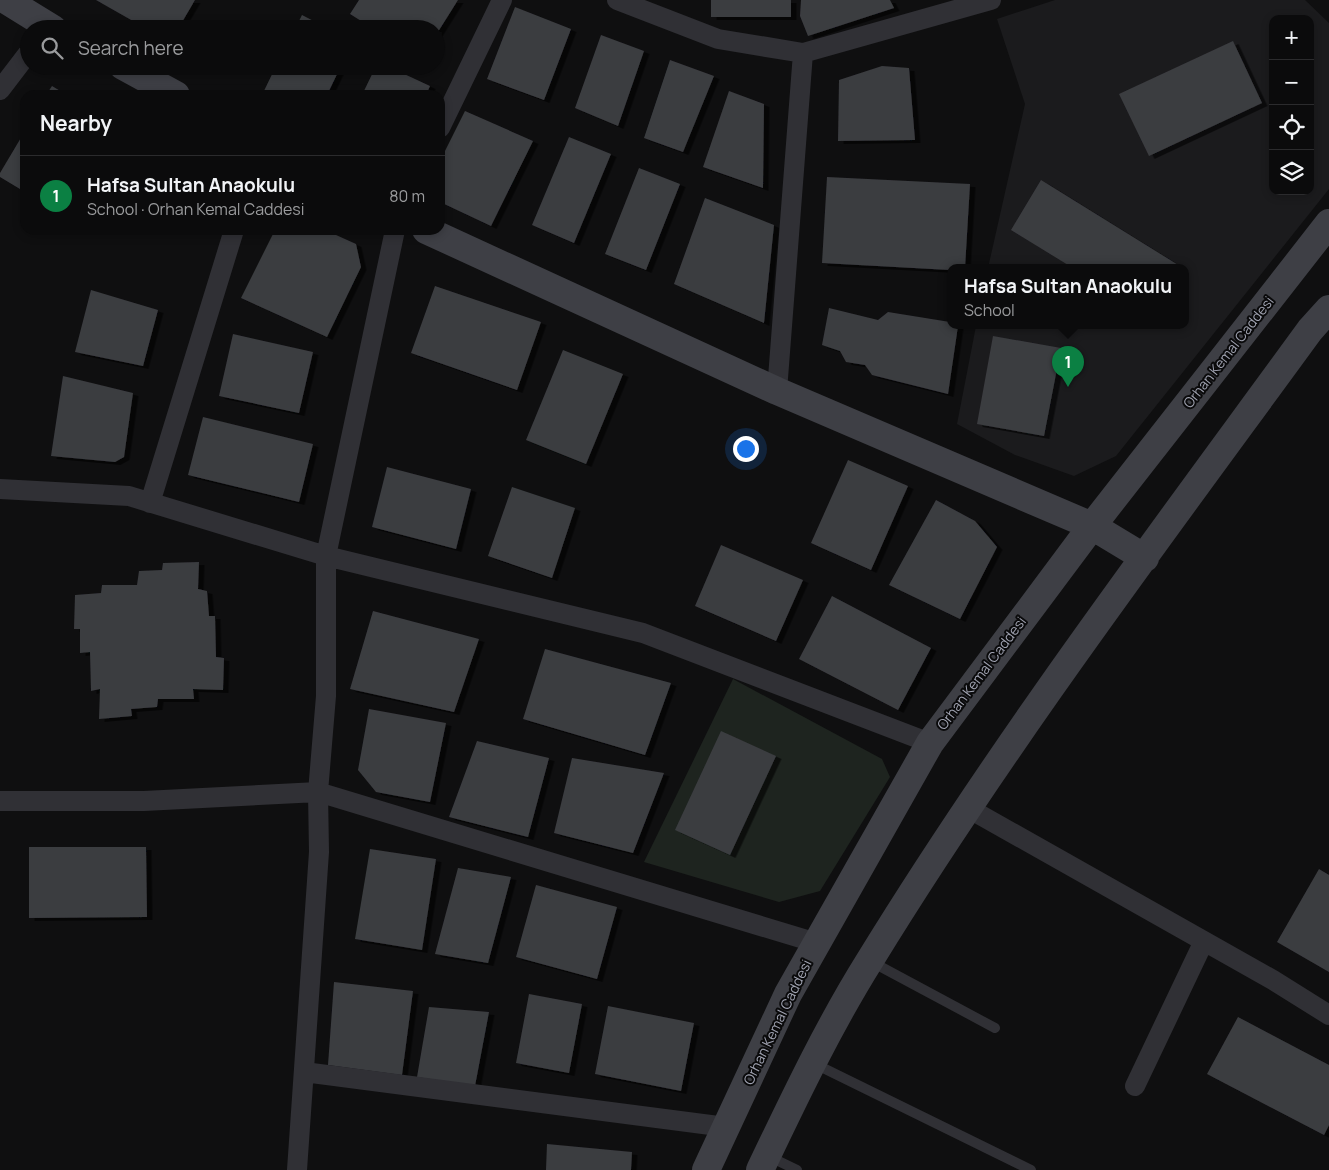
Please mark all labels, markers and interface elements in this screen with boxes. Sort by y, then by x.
map controls [1269,15,1314,195]
button: + [1269,15,1314,60]
search box [20,20,445,75]
icon: search [38,34,66,62]
text: Search here [78,35,184,61]
button: − [1269,60,1314,105]
button: locate [1269,105,1314,150]
text: Nearby [40,109,112,137]
button: layers [1269,150,1314,195]
text: Hafsa Sultan Anaokulu [87,172,295,198]
text: 1 [52,185,60,207]
text: 80 m [389,185,425,207]
text: School · Orhan Kemal Caddesi [87,198,305,220]
popup [947,264,1189,329]
text: Hafsa Sultan Anaokulu [964,273,1172,299]
street label: Orhan Kemal Caddesi [1178,292,1278,412]
text: School [964,299,1015,321]
pin: 1 [1052,346,1084,387]
your location [733,436,759,462]
street label: Orhan Kemal Caddesi [932,613,1030,733]
street label: Orhan Kemal Caddesi [738,956,816,1088]

